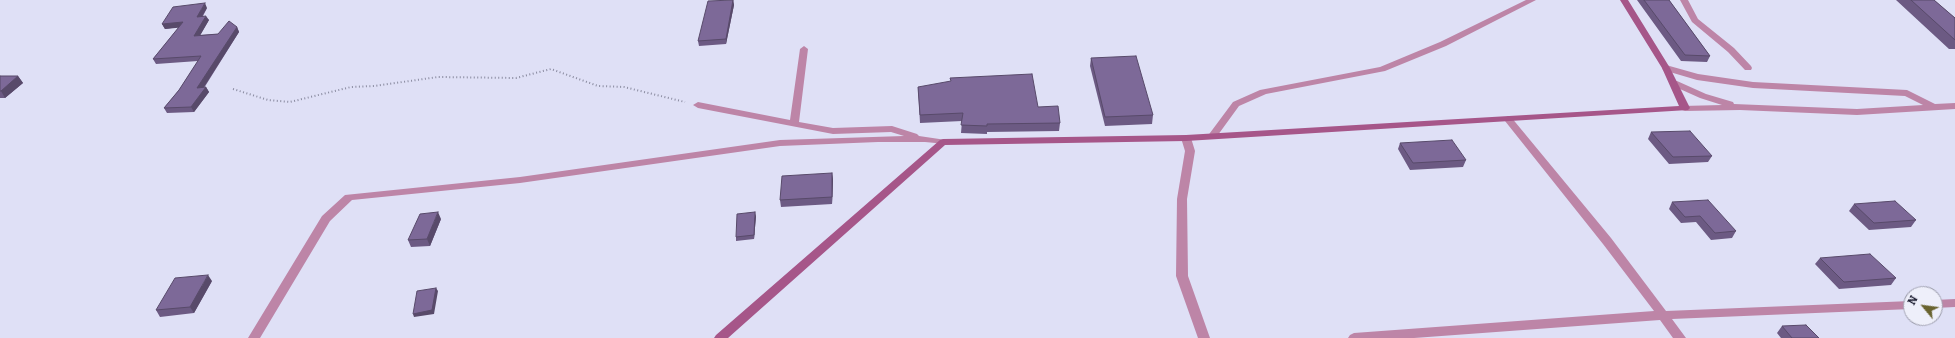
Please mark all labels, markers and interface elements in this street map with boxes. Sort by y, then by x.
north arrow [1903,286,1943,326]
text: N [1905,294,1921,307]

